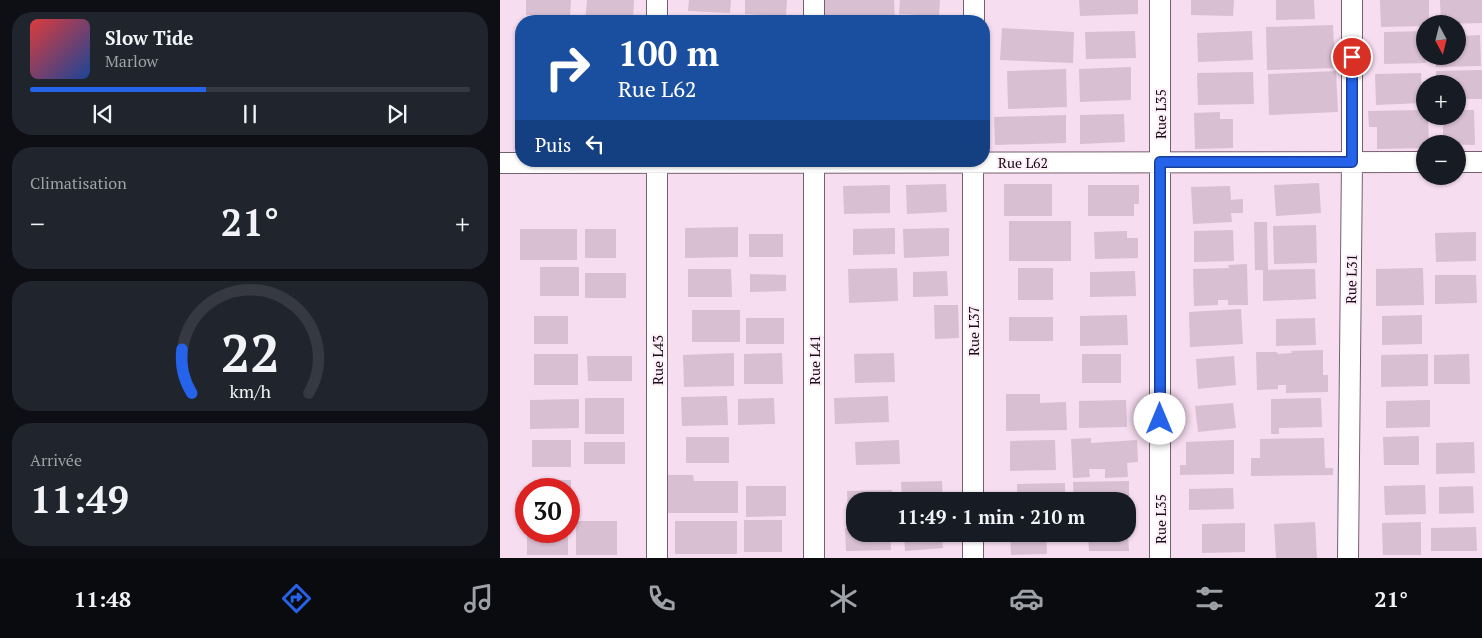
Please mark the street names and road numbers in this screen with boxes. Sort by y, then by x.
street label: Rue L35 [1151,89,1170,139]
street label: Rue L62 [998,153,1048,172]
street label: Rue L31 [1341,254,1361,304]
street label: Rue L37 [964,306,983,356]
street label: Rue L43 [648,335,667,385]
street label: Rue L41 [805,335,824,385]
street label: Rue L35 [1151,494,1170,544]

